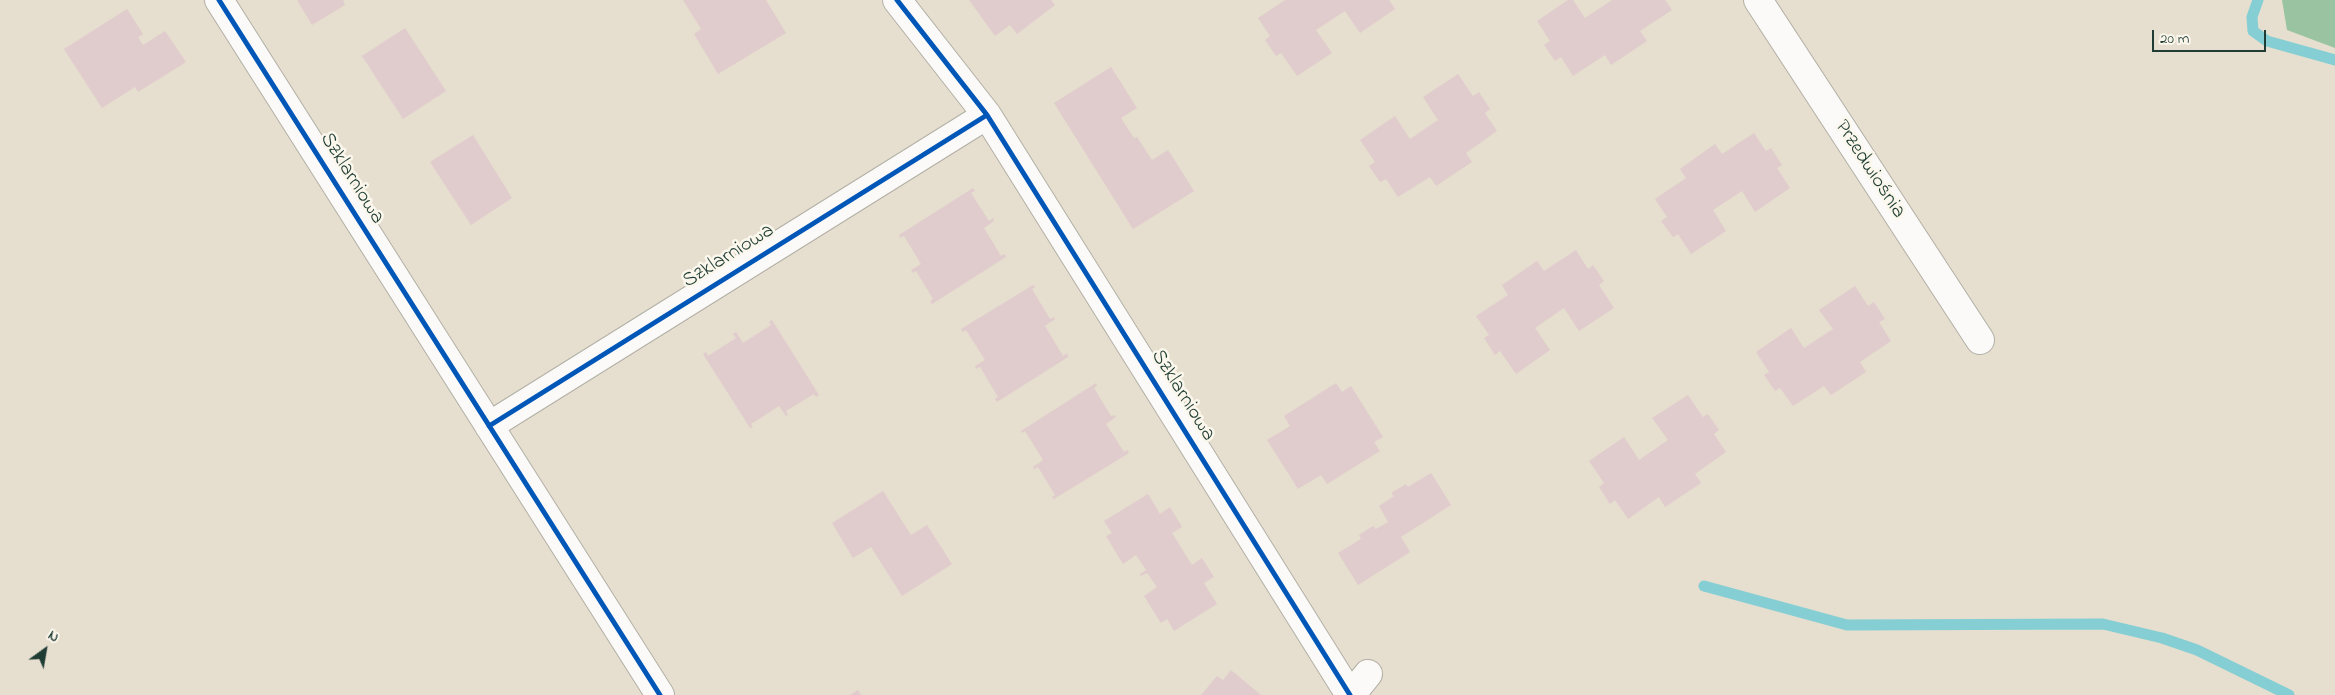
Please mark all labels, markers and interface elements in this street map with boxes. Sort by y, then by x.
scale bar [2155,20,2269,52]
text: 20 m [2160,28,2189,50]
street label: Przedwiośnia [1828,116,1910,224]
street label: Szklarniowa [313,129,389,229]
street label: Szklarniowa [679,219,779,295]
street label: Szklarniowa [1144,346,1220,446]
north arrow [20,625,70,675]
text: N [44,625,63,648]

